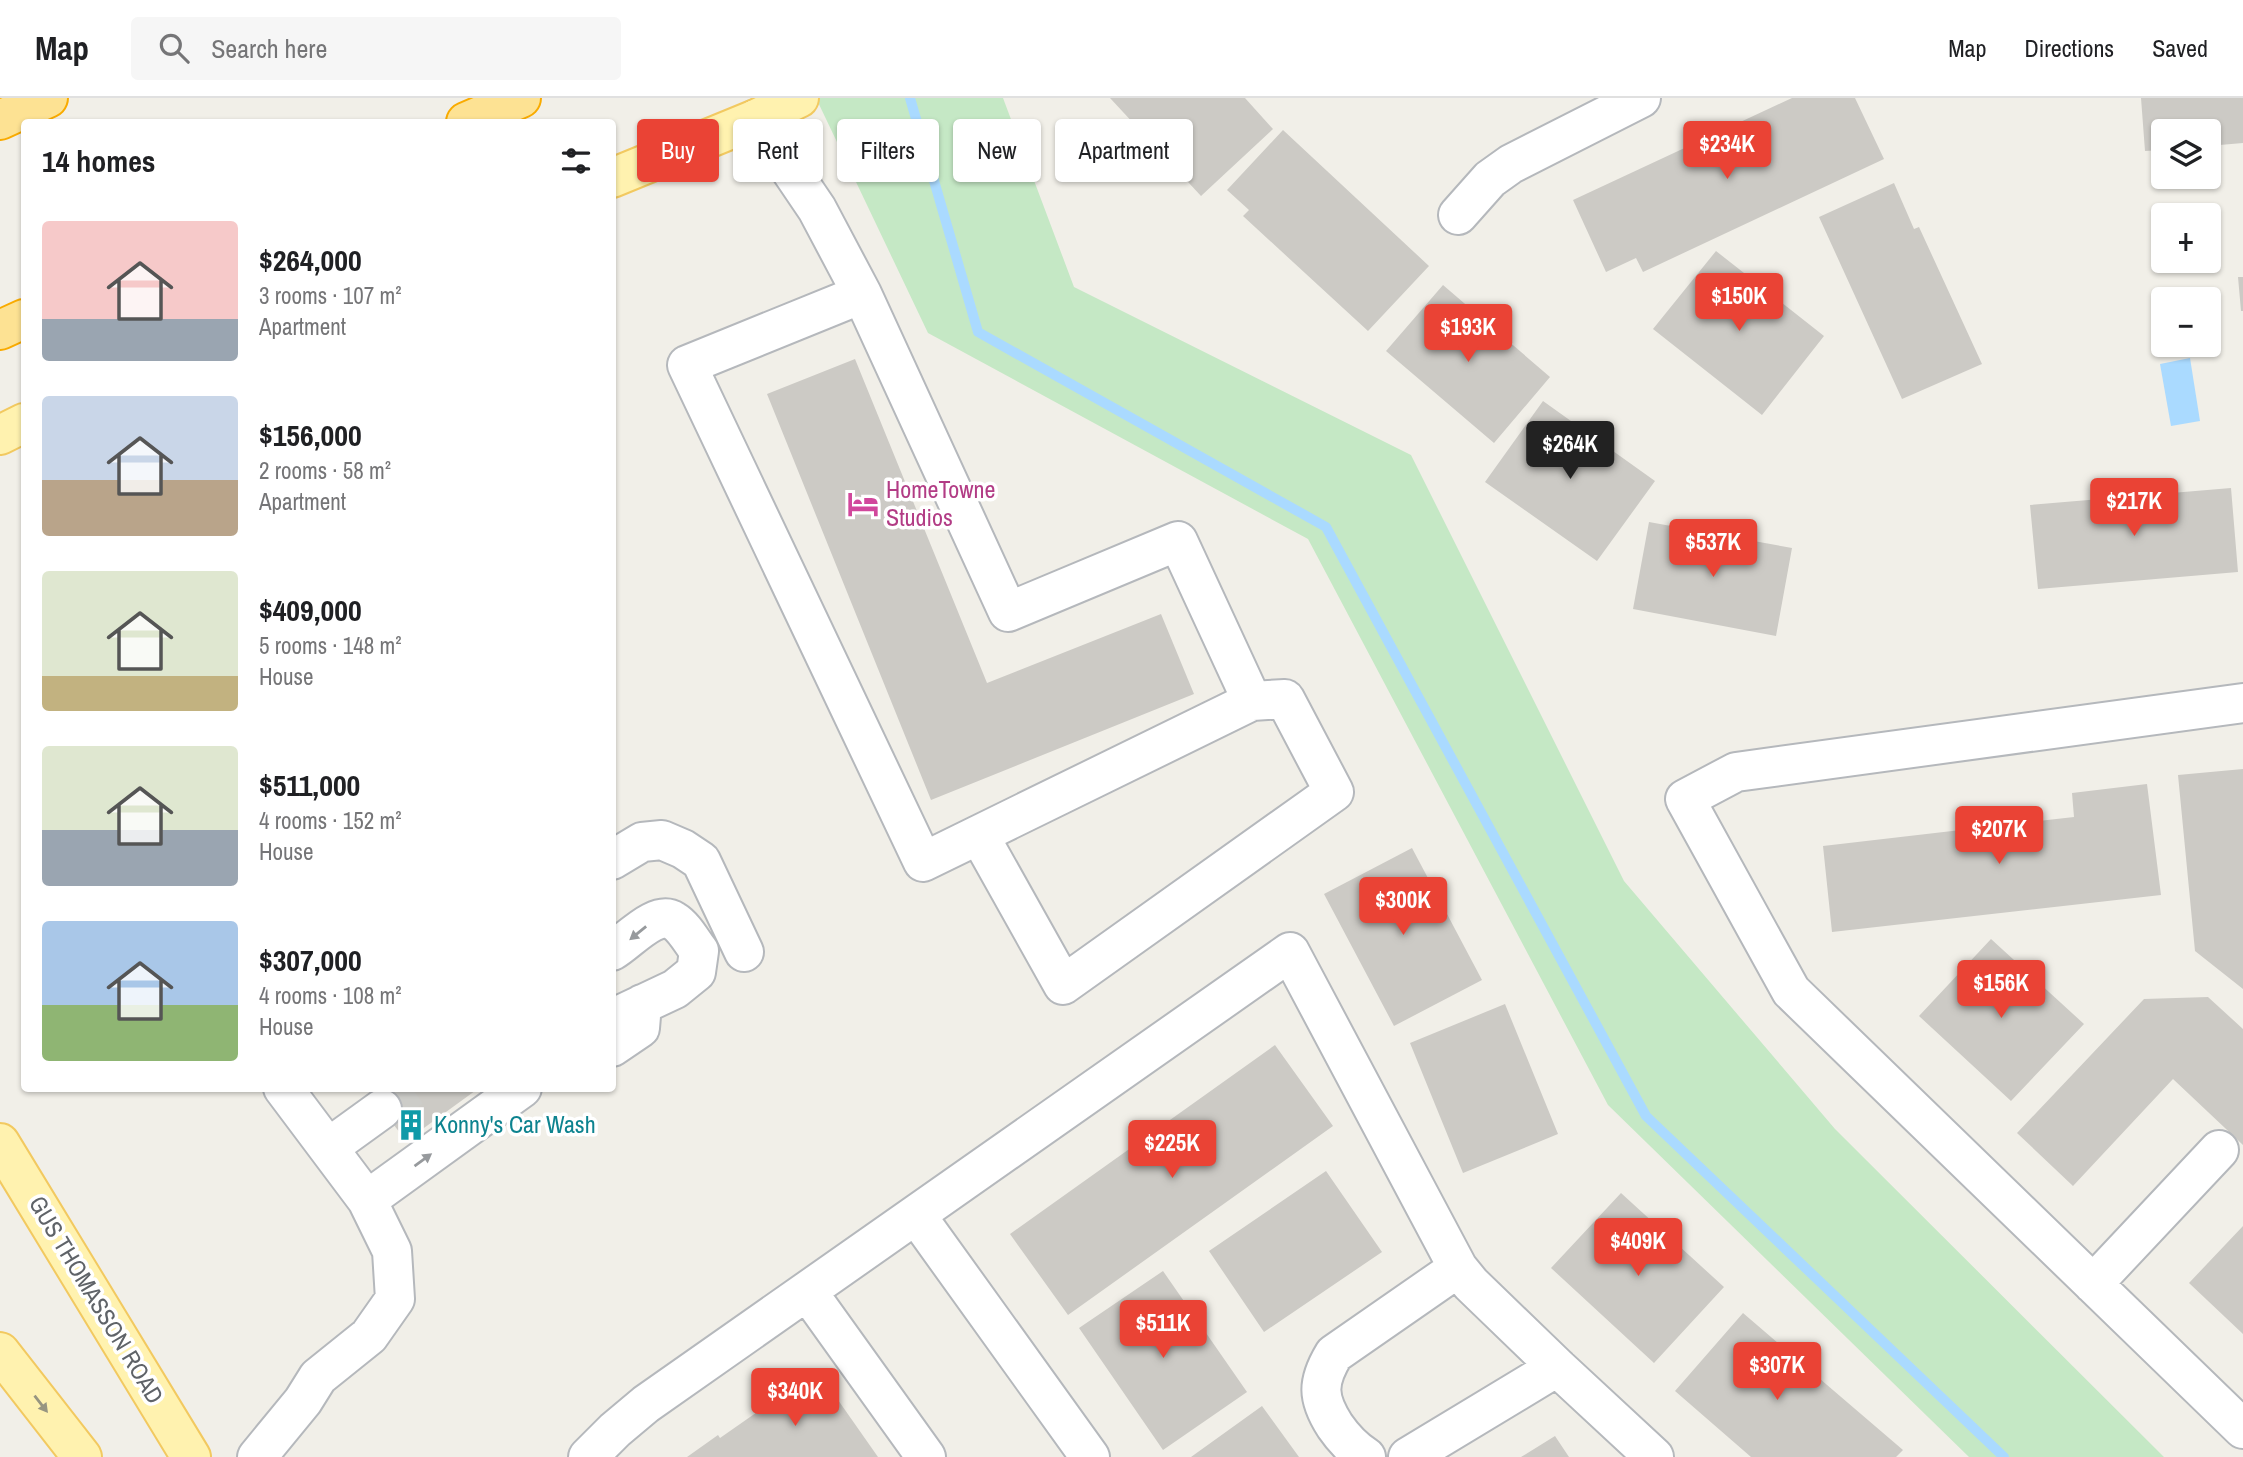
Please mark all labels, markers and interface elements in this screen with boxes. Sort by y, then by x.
search box [131,17,621,80]
text: Map [35,26,89,70]
icon: search [155,29,193,67]
text: Search here [211,31,327,66]
text: Map [1948,32,1986,64]
text: Directions [2024,32,2114,64]
text: Saved [2152,32,2208,64]
chip: Buy [637,119,719,182]
chip: Rent [733,119,823,182]
chip: Filters [837,119,939,182]
chip: New [953,119,1041,182]
chip: Apartment [1055,119,1193,182]
map controls [2151,119,2221,357]
button: layers [2151,119,2221,189]
pin: $234K [1678,122,1776,181]
text: $234K [1699,128,1755,159]
text: 14 homes [42,141,156,181]
icon: filters [557,142,595,180]
button: + [2151,203,2221,273]
text: $264,000 [259,240,362,280]
icon: home [98,249,182,333]
pin: $150K [1690,274,1788,333]
text: 3 rooms · 107 m² [259,280,402,311]
text: $150K [1711,280,1767,311]
button: − [2151,287,2221,357]
pin: $193K [1419,304,1517,364]
text: Apartment [259,311,346,342]
text: $193K [1440,311,1496,342]
text: $156,000 [259,415,362,455]
pin: $264K [1521,422,1619,481]
icon: home [98,424,182,508]
text: $264K [1542,428,1598,459]
text: 2 rooms · 58 m² [259,455,391,486]
place label: HomeTowne Studios [886,473,995,533]
pin: $217K [2085,478,2183,538]
text: $217K [2106,485,2162,516]
text: Apartment [259,486,346,517]
hotel icon: HomeTowne Studios [846,487,880,521]
pin: $537K [1664,519,1762,579]
text: $537K [1685,526,1741,557]
text: $409,000 [259,590,362,630]
icon: home [98,599,182,683]
text: 5 rooms · 148 m² [259,630,402,661]
text: House [259,661,314,692]
text: $511,000 [259,765,360,805]
icon: home [98,774,182,858]
text: 4 rooms · 152 m² [259,805,402,836]
pin: $207K [1950,806,2048,866]
text: $207K [1971,813,2027,844]
text: House [259,836,314,867]
pin: $300K [1354,878,1452,937]
text: $300K [1375,884,1431,915]
one-way arrow [629,925,647,940]
text: $307,000 [259,940,362,980]
icon: home [98,949,182,1033]
pin: $156K [1952,960,2050,1020]
text: $156K [1973,967,2029,998]
text: 4 rooms · 108 m² [259,980,402,1011]
text: House [259,1011,314,1042]
building icon: Konny's Car Wash [394,1108,428,1142]
place label: Konny's Car Wash [434,1108,596,1140]
pin: $225K [1123,1121,1221,1180]
text: $225K [1144,1127,1200,1158]
one-way arrow [414,1153,432,1167]
street label: GUS THOMASSON ROAD [22,1190,172,1409]
pin: $409K [1589,1218,1687,1278]
text: $409K [1610,1225,1666,1256]
pin: $511K [1114,1300,1212,1360]
text: $511K [1136,1307,1190,1338]
pin: $307K [1728,1342,1826,1402]
text: $307K [1749,1349,1805,1380]
pin: $340K [746,1368,844,1428]
text: $340K [767,1375,823,1406]
one-way arrow [34,1395,49,1413]

